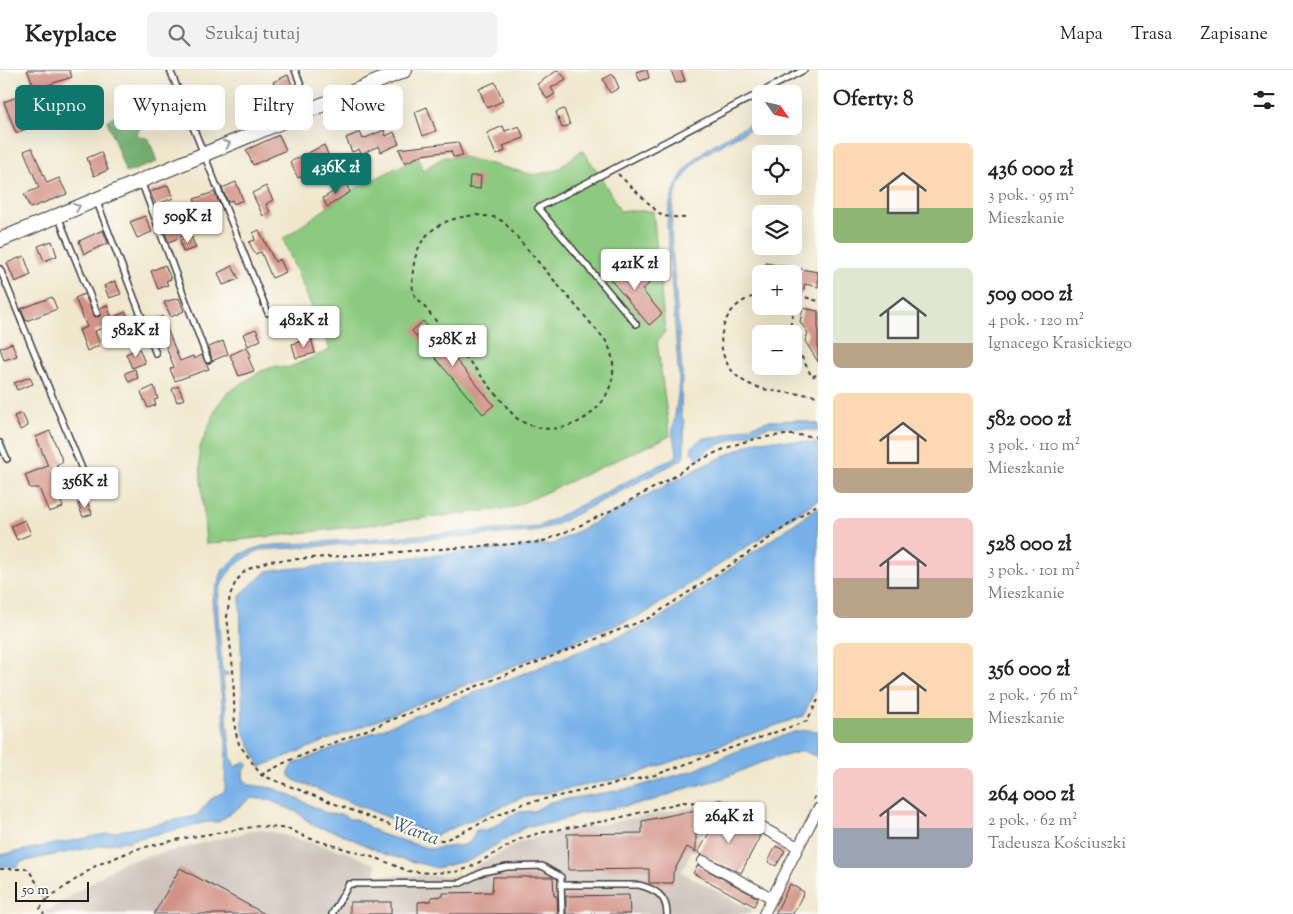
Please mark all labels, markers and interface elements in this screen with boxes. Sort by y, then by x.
search box [147,12,497,57]
text: Keyplace [25,18,117,52]
icon: search [165,21,193,49]
text: Szukaj tutaj [205,21,300,48]
text: Mapa [1060,22,1103,48]
text: Trasa [1131,22,1172,48]
text: Zapisane [1200,22,1268,48]
chip: Kupno [15,85,104,130]
chip: Wynajem [114,85,225,130]
chip: Filtry [235,85,313,130]
chip: Nowe [323,85,403,130]
north arrow [752,85,802,135]
map controls [752,85,802,375]
text: Oferty: 8 [833,85,913,115]
icon: filters [1250,86,1278,114]
one-way arrow [222,140,231,151]
button: locate [752,145,802,195]
pin: 436K zł [290,152,382,195]
text: 436 000 zł [988,155,1073,185]
text: 436K zł [312,157,360,180]
icon: home [873,163,933,223]
text: 3 pok. · 95 m² [988,185,1074,208]
pin: 509K zł [142,202,234,244]
one-way arrow [72,203,81,213]
button: layers [752,205,802,255]
text: 509K zł [164,206,212,229]
text: Mieszkanie [988,208,1064,231]
pin: 421K zł [589,248,681,291]
text: 421K zł [612,253,658,276]
button: + [752,265,802,315]
text: 509 000 zł [988,280,1073,310]
icon: home [873,288,933,348]
pin: 482K zł [258,306,350,348]
text: 482K zł [280,310,328,333]
text: 4 pok. · 120 m² [988,310,1084,333]
pin: 582K zł [90,316,182,358]
text: 582K zł [113,320,159,343]
pin: 528K zł [407,324,499,367]
button: − [752,325,802,375]
text: 528K zł [430,329,476,352]
text: Ignacego Krasickiego [988,333,1132,356]
text: 582 000 zł [988,405,1071,435]
icon: home [873,413,933,473]
text: 3 pok. · 110 m² [988,435,1080,458]
text: Mieszkanie [988,458,1064,481]
pin: 356K zł [39,466,131,509]
text: 356K zł [62,471,108,494]
text: 528 000 zł [988,530,1072,560]
icon: home [873,538,933,598]
text: 3 pok. · 101 m² [988,560,1080,583]
text: Mieszkanie [988,583,1064,606]
text: 356 000 zł [988,655,1070,685]
icon: home [873,663,933,723]
text: 2 pok. · 76 m² [988,685,1078,708]
text: Mieszkanie [988,708,1064,731]
text: 264 000 zł [988,780,1075,810]
icon: home [873,788,933,848]
pin: 264K zł [683,802,775,844]
text: 264K zł [705,806,753,829]
text: 2 pok. · 62 m² [988,810,1077,833]
water label: Warta [388,811,443,853]
text: Tadeusza Kościuszki [988,833,1126,856]
scale bar [15,879,89,902]
text: 50 m [22,881,49,901]

